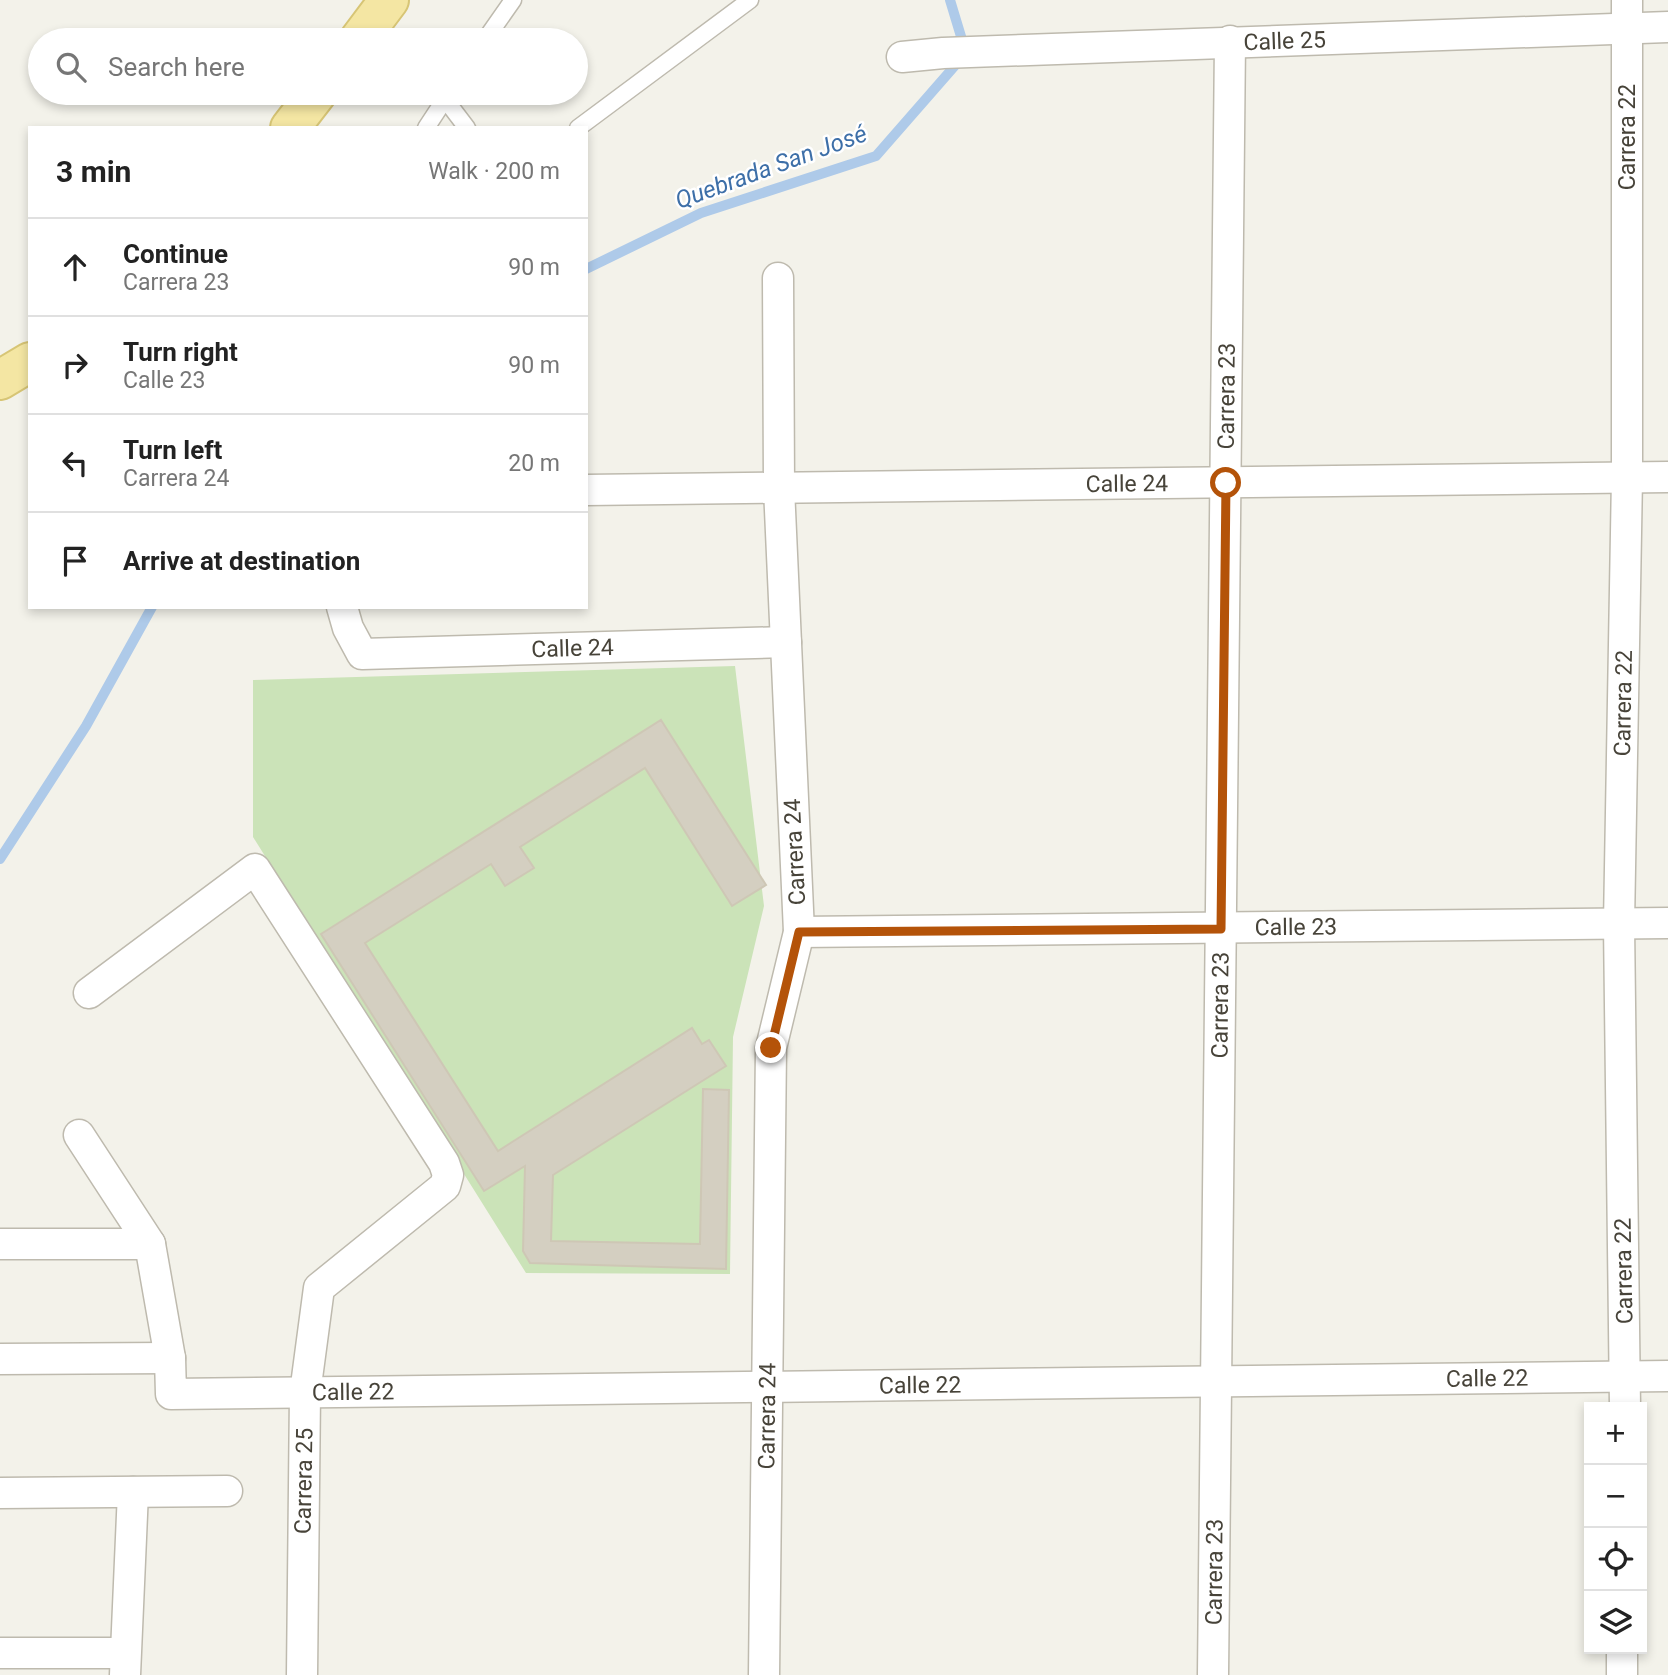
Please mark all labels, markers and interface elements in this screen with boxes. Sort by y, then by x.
street label: Calle 25 [1243,26,1326,56]
search box [28,28,588,105]
icon: search [52,48,90,86]
text: Search here [108,52,245,82]
street label: Carrera 22 [1614,84,1641,190]
water label: Quebrada San José [671,119,871,215]
text: 3 min [56,154,131,189]
text: Walk · 200 m [428,158,560,185]
text: Continue [123,239,228,269]
icon: ahead [56,248,94,286]
text: 90 m [508,254,560,281]
text: Carrera 23 [123,269,229,296]
text: Turn right [123,337,238,367]
street label: Carrera 23 [1212,343,1240,449]
icon: right [56,346,94,384]
text: 90 m [508,352,560,379]
text: Calle 23 [123,367,205,394]
text: Turn left [123,435,222,465]
icon: left [56,444,94,482]
text: 20 m [508,450,560,477]
text: Carrera 24 [123,465,229,492]
route start [1210,467,1241,498]
street label: Calle 24 [1086,470,1168,497]
icon: arrive [56,542,94,580]
text: Arrive at destination [123,546,360,576]
street label: Calle 24 [531,633,614,663]
street label: Carrera 22 [1609,649,1637,757]
street label: Carrera 24 [779,798,811,906]
street label: Calle 23 [1255,913,1337,941]
street label: Carrera 23 [1206,952,1234,1058]
route end [755,1032,786,1063]
street label: Carrera 22 [1610,1217,1638,1324]
street label: Carrera 24 [753,1363,781,1469]
street label: Calle 22 [1446,1364,1529,1392]
street label: Calle 22 [879,1371,962,1399]
street label: Calle 22 [312,1378,395,1406]
map controls [1584,1402,1647,1654]
button: + [1584,1402,1647,1465]
street label: Carrera 25 [290,1427,318,1534]
button: − [1584,1465,1647,1528]
street label: Carrera 23 [1200,1519,1228,1625]
button: locate [1584,1528,1647,1591]
button: layers [1584,1591,1647,1654]

